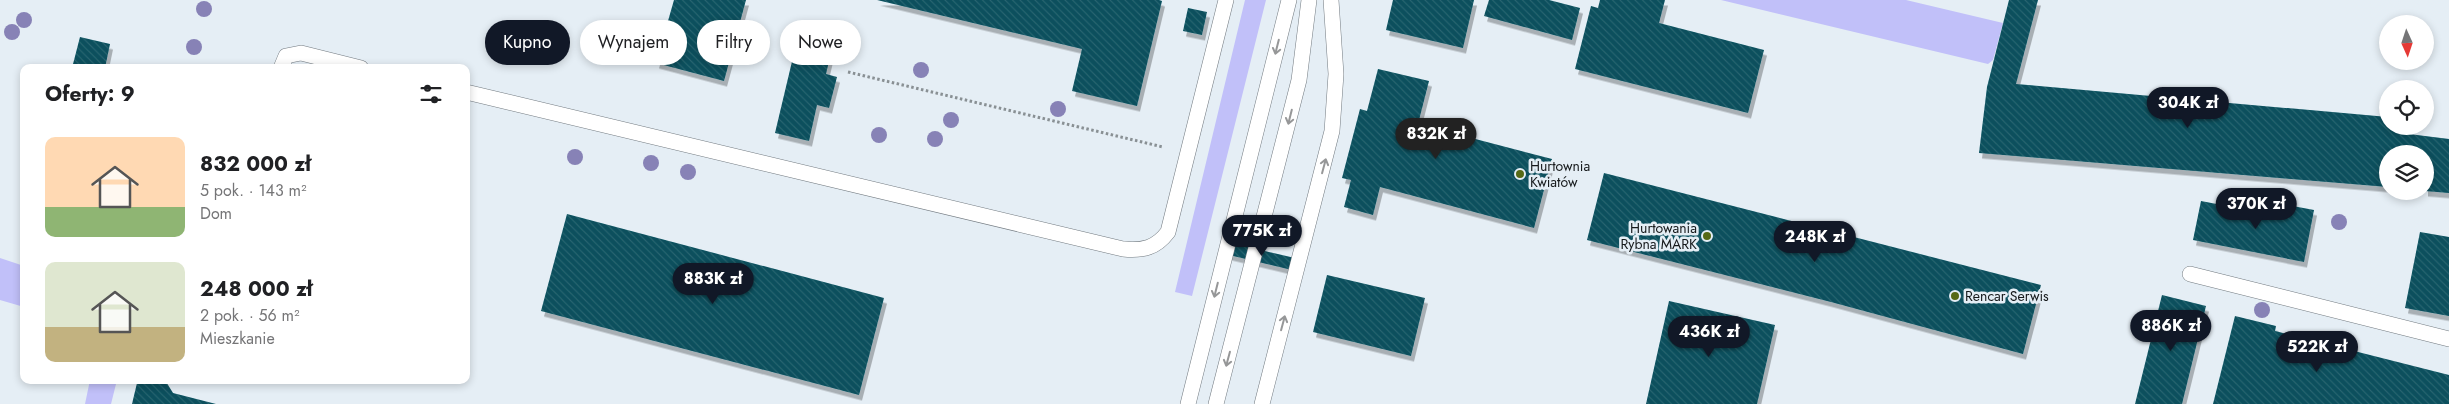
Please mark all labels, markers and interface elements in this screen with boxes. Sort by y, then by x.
north arrow [2379,15,2434,70]
map controls [2379,15,2434,200]
chip: Kupno [485,20,570,65]
chip: Wynajem [580,20,687,65]
chip: Filtry [697,20,770,65]
chip: Nowe [780,20,861,65]
one-way arrow [1272,39,1281,55]
text: Oferty: 9 [45,79,135,109]
icon: filters [417,80,445,108]
button: locate [2379,80,2434,135]
pin: 304K zł [2142,86,2234,129]
text: 304K zł [2158,91,2218,114]
one-way arrow [1284,108,1294,124]
pin: 832K zł [1390,118,1482,160]
text: 832K zł [1406,122,1466,145]
button: layers [2379,145,2434,200]
text: 832 000 zł [200,149,311,179]
place label: Hurtownia Kwiatów [1530,156,1590,192]
icon: home [85,157,145,217]
one-way arrow [1319,158,1329,174]
marker: Hurtownia Kwiatów [1514,168,1526,180]
text: 5 pok. · 143 m² [200,179,306,202]
pin: 370K zł [2210,188,2302,230]
text: 370K zł [2227,192,2285,215]
text: Dom [200,202,232,225]
pin: 775K zł [1216,214,1308,257]
place label: Hurtowania Rybna MARK [1620,218,1697,254]
text: 775K zł [1233,219,1291,242]
pin: 248K zł [1769,220,1861,263]
text: 248K zł [1785,225,1845,248]
marker: Hurtowania Rybna MARK [1701,230,1713,242]
pin: 883K zł [667,262,759,305]
text: 883K zł [684,267,742,290]
text: 248 000 zł [200,274,313,304]
one-way arrow [1211,281,1220,297]
icon: home [85,282,145,342]
place label: Rencar Serwis [1965,286,2049,306]
marker: Rencar Serwis [1949,290,1961,302]
text: 2 pok. · 56 m² [200,304,300,327]
pin: 886K zł [2125,310,2217,352]
text: 886K zł [2141,314,2201,337]
one-way arrow [1278,315,1288,331]
pin: 436K zł [1663,316,1755,358]
text: 436K zł [1679,320,1739,343]
text: Mieszkanie [200,327,275,350]
pin: 522K zł [2271,330,2363,373]
text: 522K zł [2287,335,2347,358]
one-way arrow [1222,351,1232,367]

